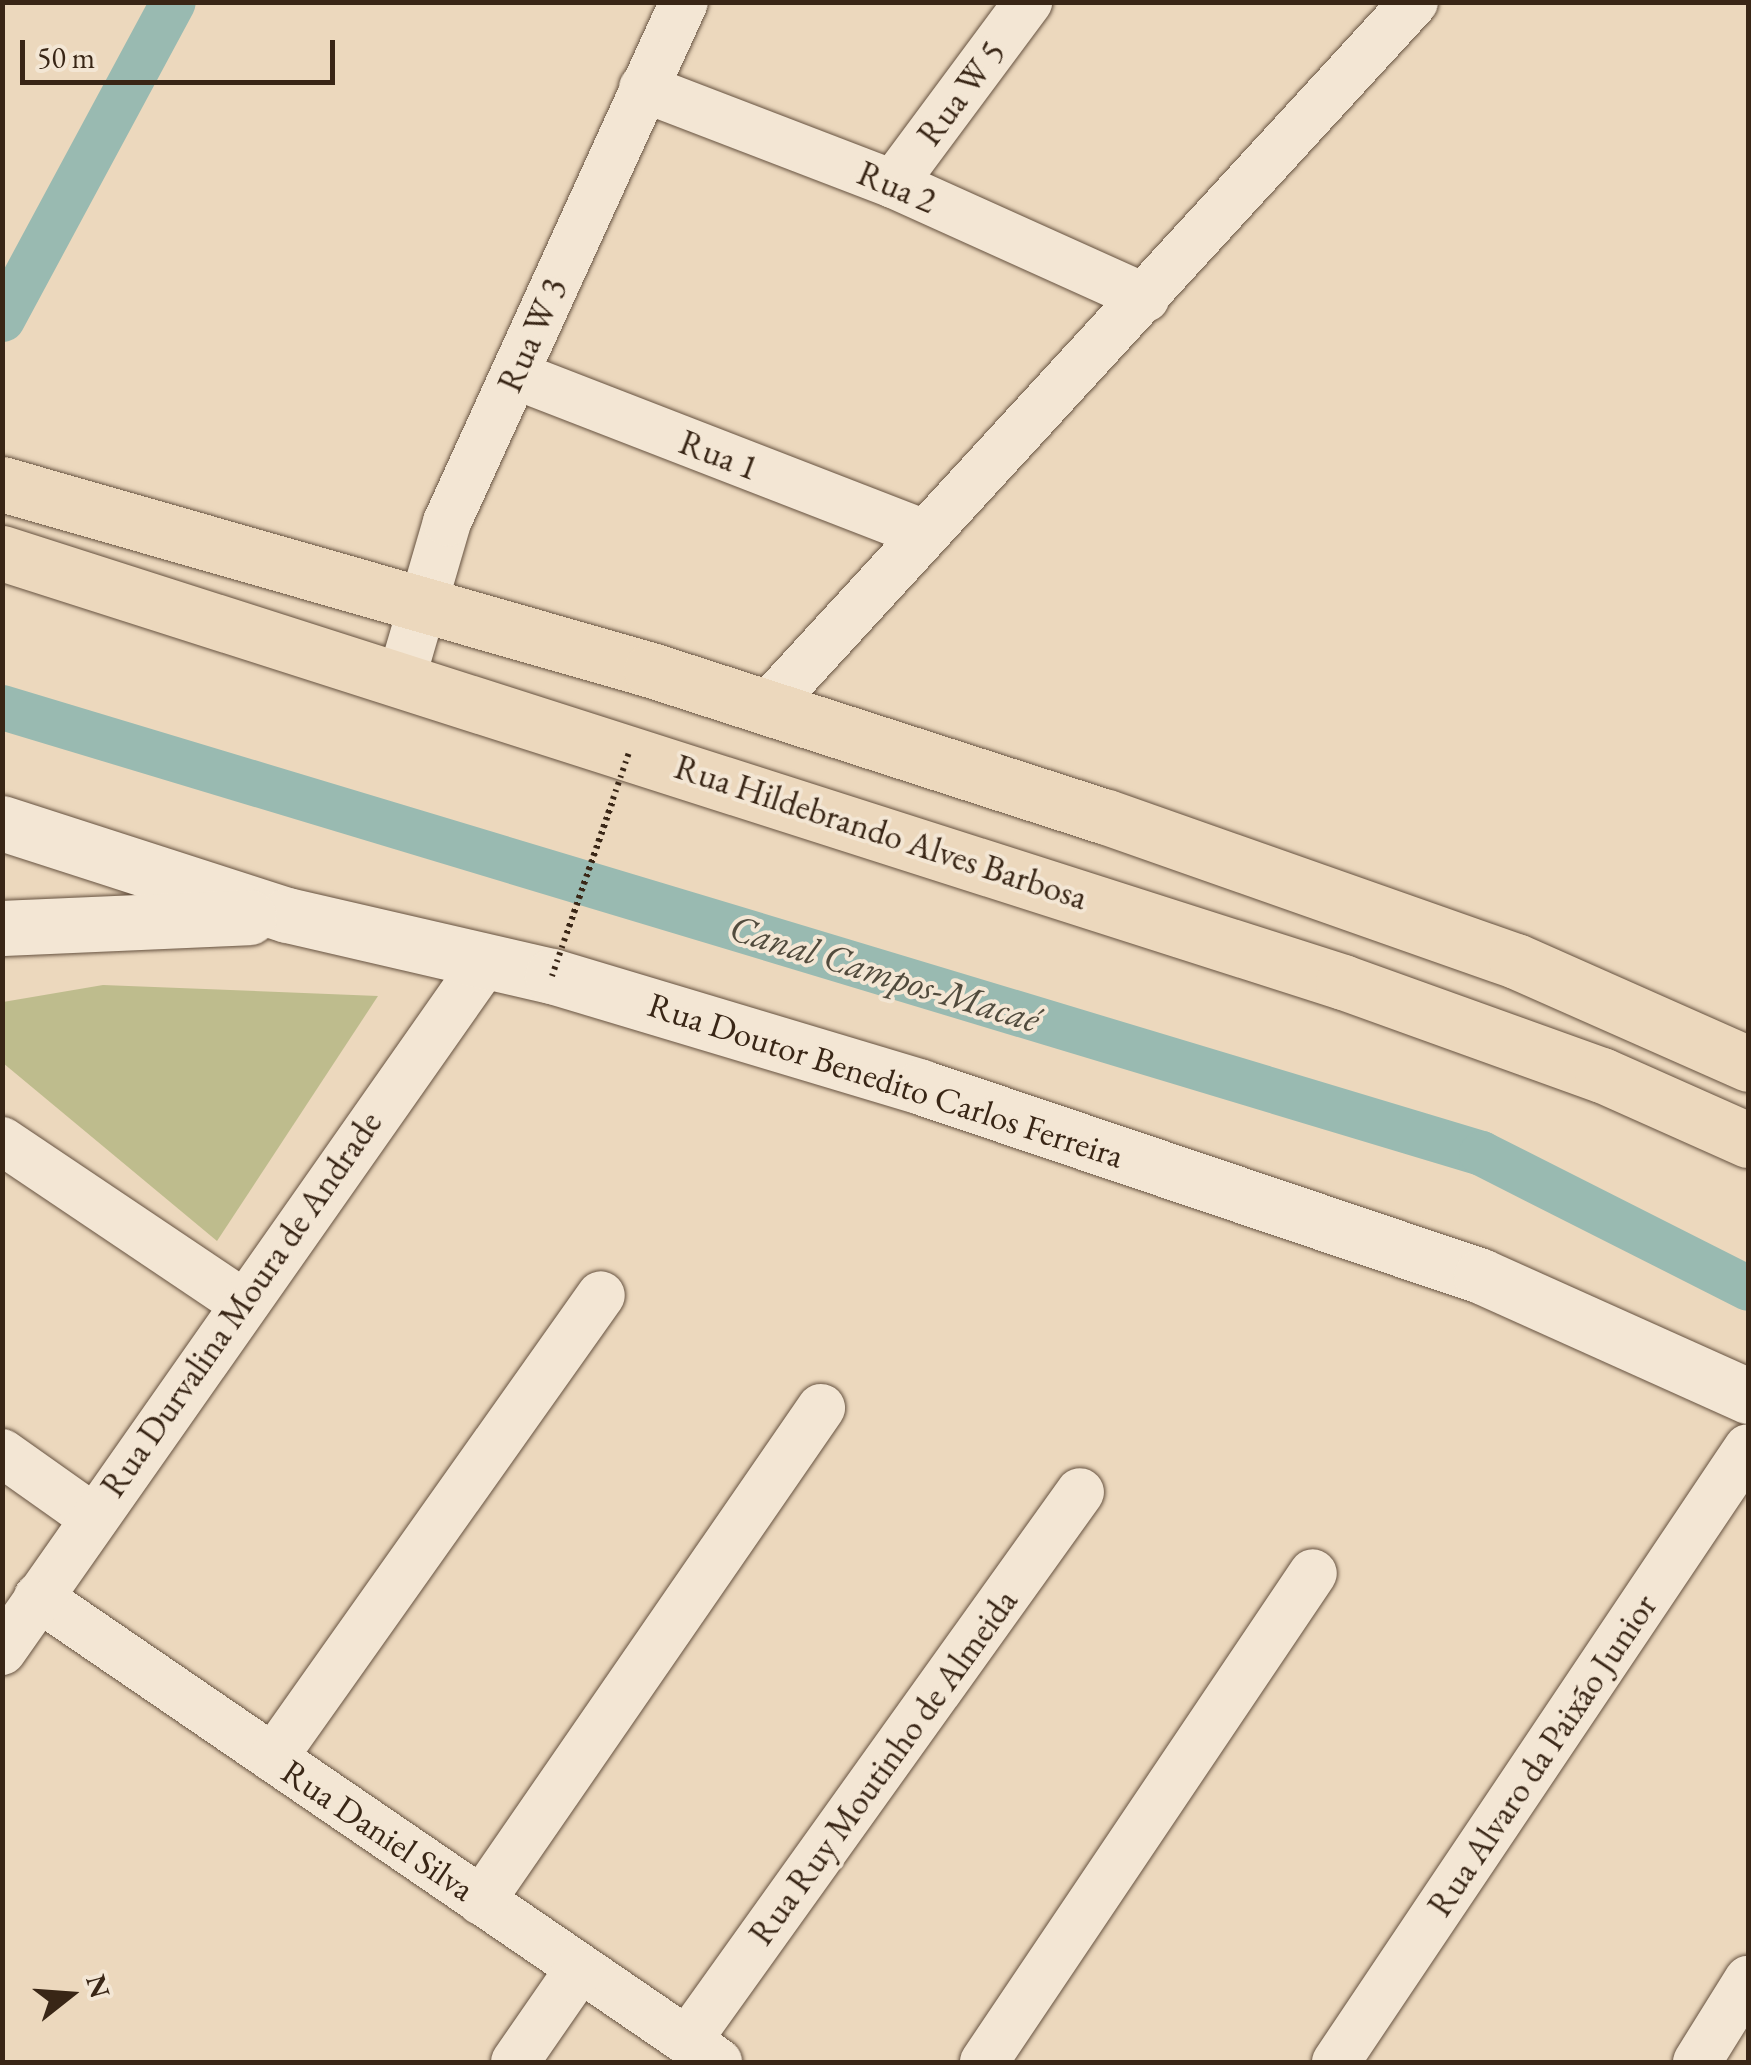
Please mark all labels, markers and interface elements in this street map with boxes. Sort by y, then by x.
scale bar [25,20,340,82]
street label: Rua W 5 [908,32,1014,154]
text: 50 m [37,38,95,77]
street label: Rua 2 [851,152,943,222]
street label: Rua W 3 [488,272,576,398]
street label: Rua 1 [674,421,764,489]
street label: Rua Hildebrando Alves Barbosa [670,745,1092,919]
water label: Canal Campos-Macaé [724,904,1046,1042]
street label: Rua Doutor Benedito Carlos Ferreira [643,983,1129,1177]
street label: Rua Durvalina Moura de Andrade [92,1103,390,1505]
street label: Rua Ruy Moutinho de Almeida [740,1581,1026,1953]
street label: Rua Alvaro da Paixão Junior [1418,1586,1666,1924]
street label: Rua Daniel Silva [274,1750,482,1910]
north arrow [20,1945,120,2045]
text: N [78,1970,119,2002]

